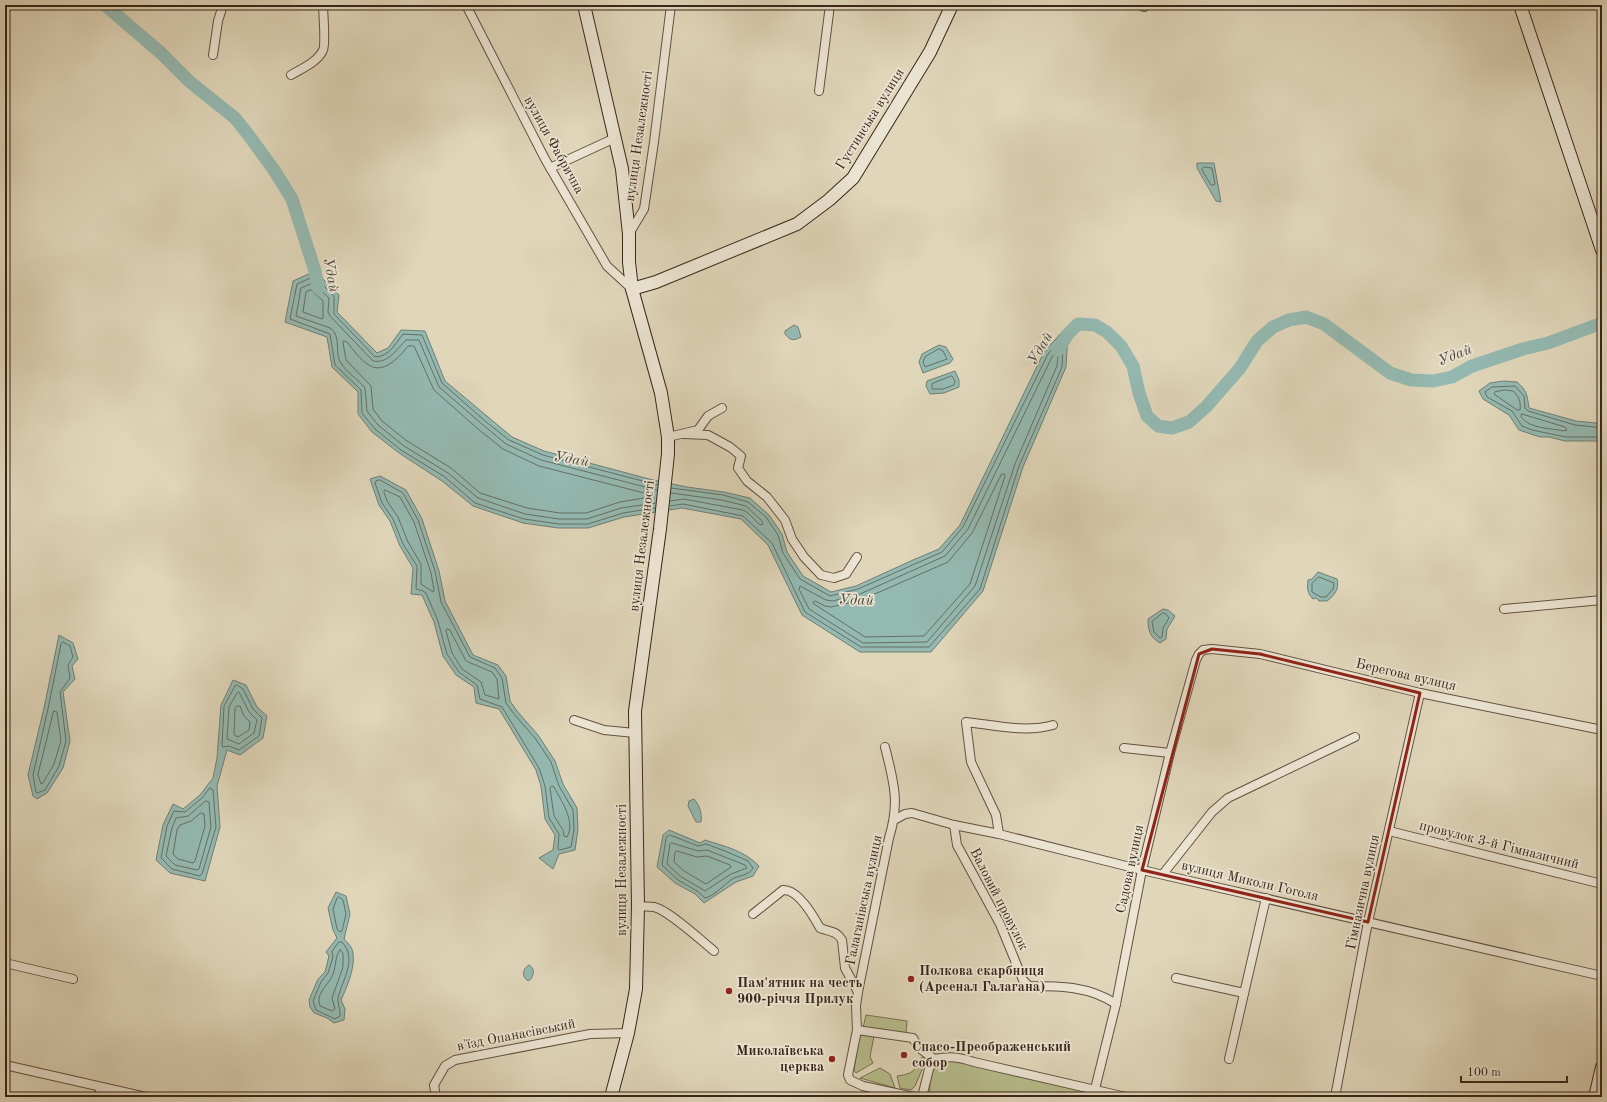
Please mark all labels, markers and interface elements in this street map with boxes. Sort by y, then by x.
street label: Густинська вулиця [833,66,907,172]
street label: вулиця Незалежності [623,69,655,202]
street label: вулиця Фабрична [522,94,587,196]
water label: Удай [319,256,341,294]
water label: Удай [1026,329,1057,368]
water label: Удай [1436,342,1475,370]
water label: Удай [552,450,590,470]
street label: вулиця Незалежності [627,479,657,612]
water label: Удай [838,593,874,609]
street label: Берегова вулиця [1354,657,1458,693]
street label: вулиця Незалежності [615,804,629,936]
street label: провулок 3-й Гімназичний [1418,818,1580,872]
street label: Садова вулиця [1114,823,1146,915]
street label: Гімназична вулиця [1344,833,1382,951]
street label: Галаганівська вулиця [843,834,885,966]
street label: Валовий провулок [967,846,1031,952]
street label: вулиця Миколи Гоголя [1180,858,1320,904]
place label: Полкова скарбниця (Арсенал Галагана) [919,964,1045,994]
marker: Полкова скарбниця (Арсенал Галагана) [906,974,916,984]
place label: Пам'ятник на честь 900-річчя Прилук [737,976,862,1006]
marker: Пам'ятник на честь 900-річчя Прилук [724,986,734,996]
street label: в'їзд Опанасівський [456,1017,576,1053]
place label: Спасо-Преображенський собор [912,1040,1071,1070]
place label: Миколаївська церква [736,1044,824,1074]
marker: Спасо-Преображенський собор [899,1050,909,1060]
marker: Миколаївська церква [827,1054,837,1064]
scale bar [1461,1058,1567,1084]
text: 100 m [1467,1067,1501,1079]

